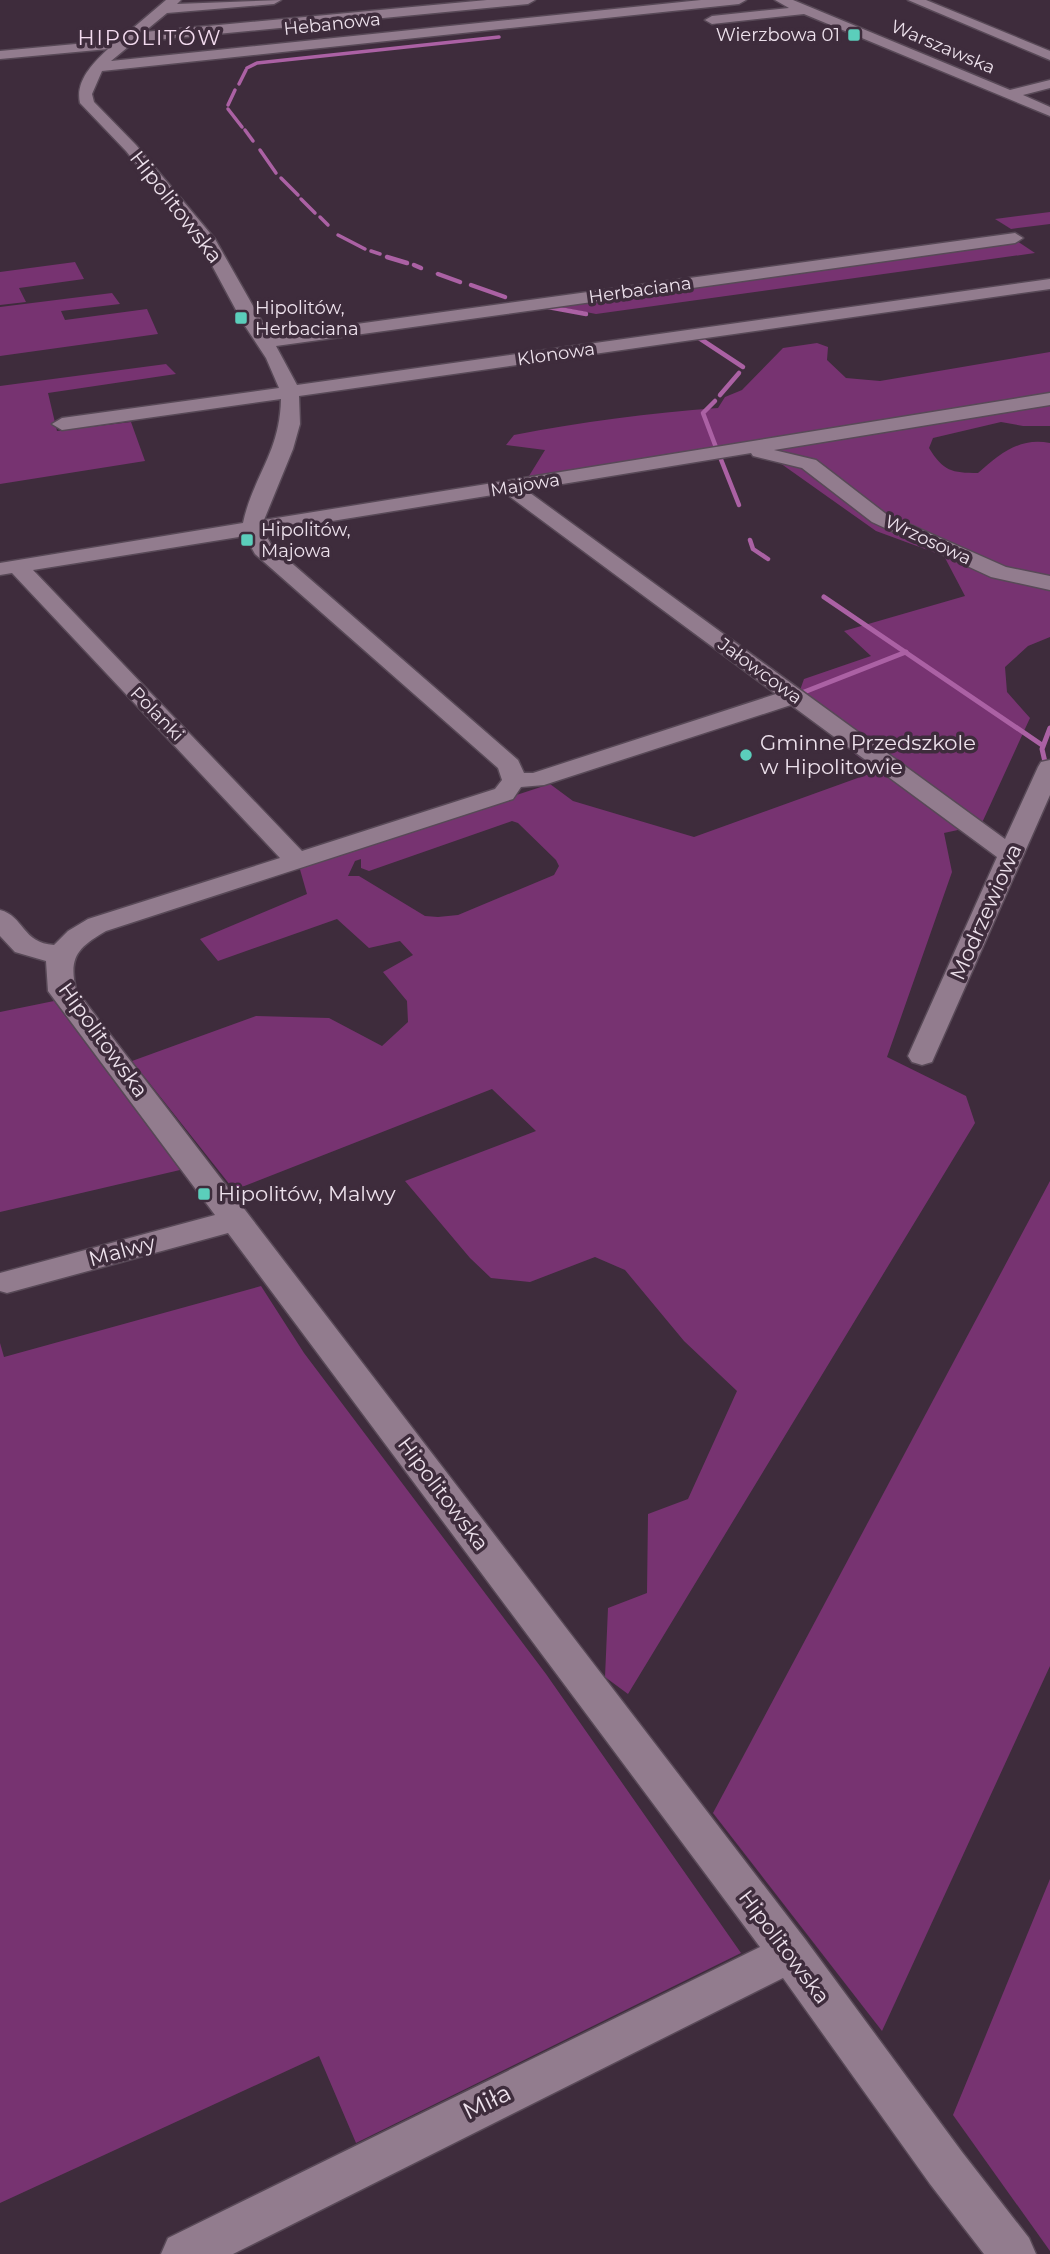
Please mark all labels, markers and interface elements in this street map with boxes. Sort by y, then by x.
street label: Hebanowa [282,8,382,40]
street label: Warszawska [888,15,998,79]
place label: Wierzbowa 01 [716,24,840,46]
district label: HIPOLITÓW [77,25,223,50]
marker: Wierzbowa 01 [846,27,862,43]
street label: Hipolitowska [125,146,228,268]
street label: Herbaciana [587,272,693,308]
place label: Hipolitów, Herbaciana [255,297,359,340]
marker: Hipolitów, Herbaciana [233,310,249,326]
street label: Klonowa [516,338,596,370]
street label: Majowa [489,469,561,501]
street label: Wrzosowa [881,510,975,570]
place label: Hipolitów, Majowa [261,519,351,562]
marker: Hipolitów, Majowa [239,532,255,548]
street label: Jałowcowa [713,633,806,709]
street label: Polanki [126,682,188,746]
place label: Gminne Przedszkole w Hipolitowie [760,730,976,779]
marker: Gminne Przedszkole w Hipolitowie [738,747,754,763]
street label: Modrzewiowa [944,840,1027,984]
street label: Hipolitowska [53,978,153,1102]
place label: Hipolitów, Malwy [218,1181,396,1206]
marker: Hipolitów, Malwy [196,1186,212,1202]
street label: Malwy [86,1230,158,1271]
street label: Hipolitowska [393,1432,494,1555]
street label: Hipolitowska [734,1885,835,2008]
street label: Miła [458,2078,516,2126]

